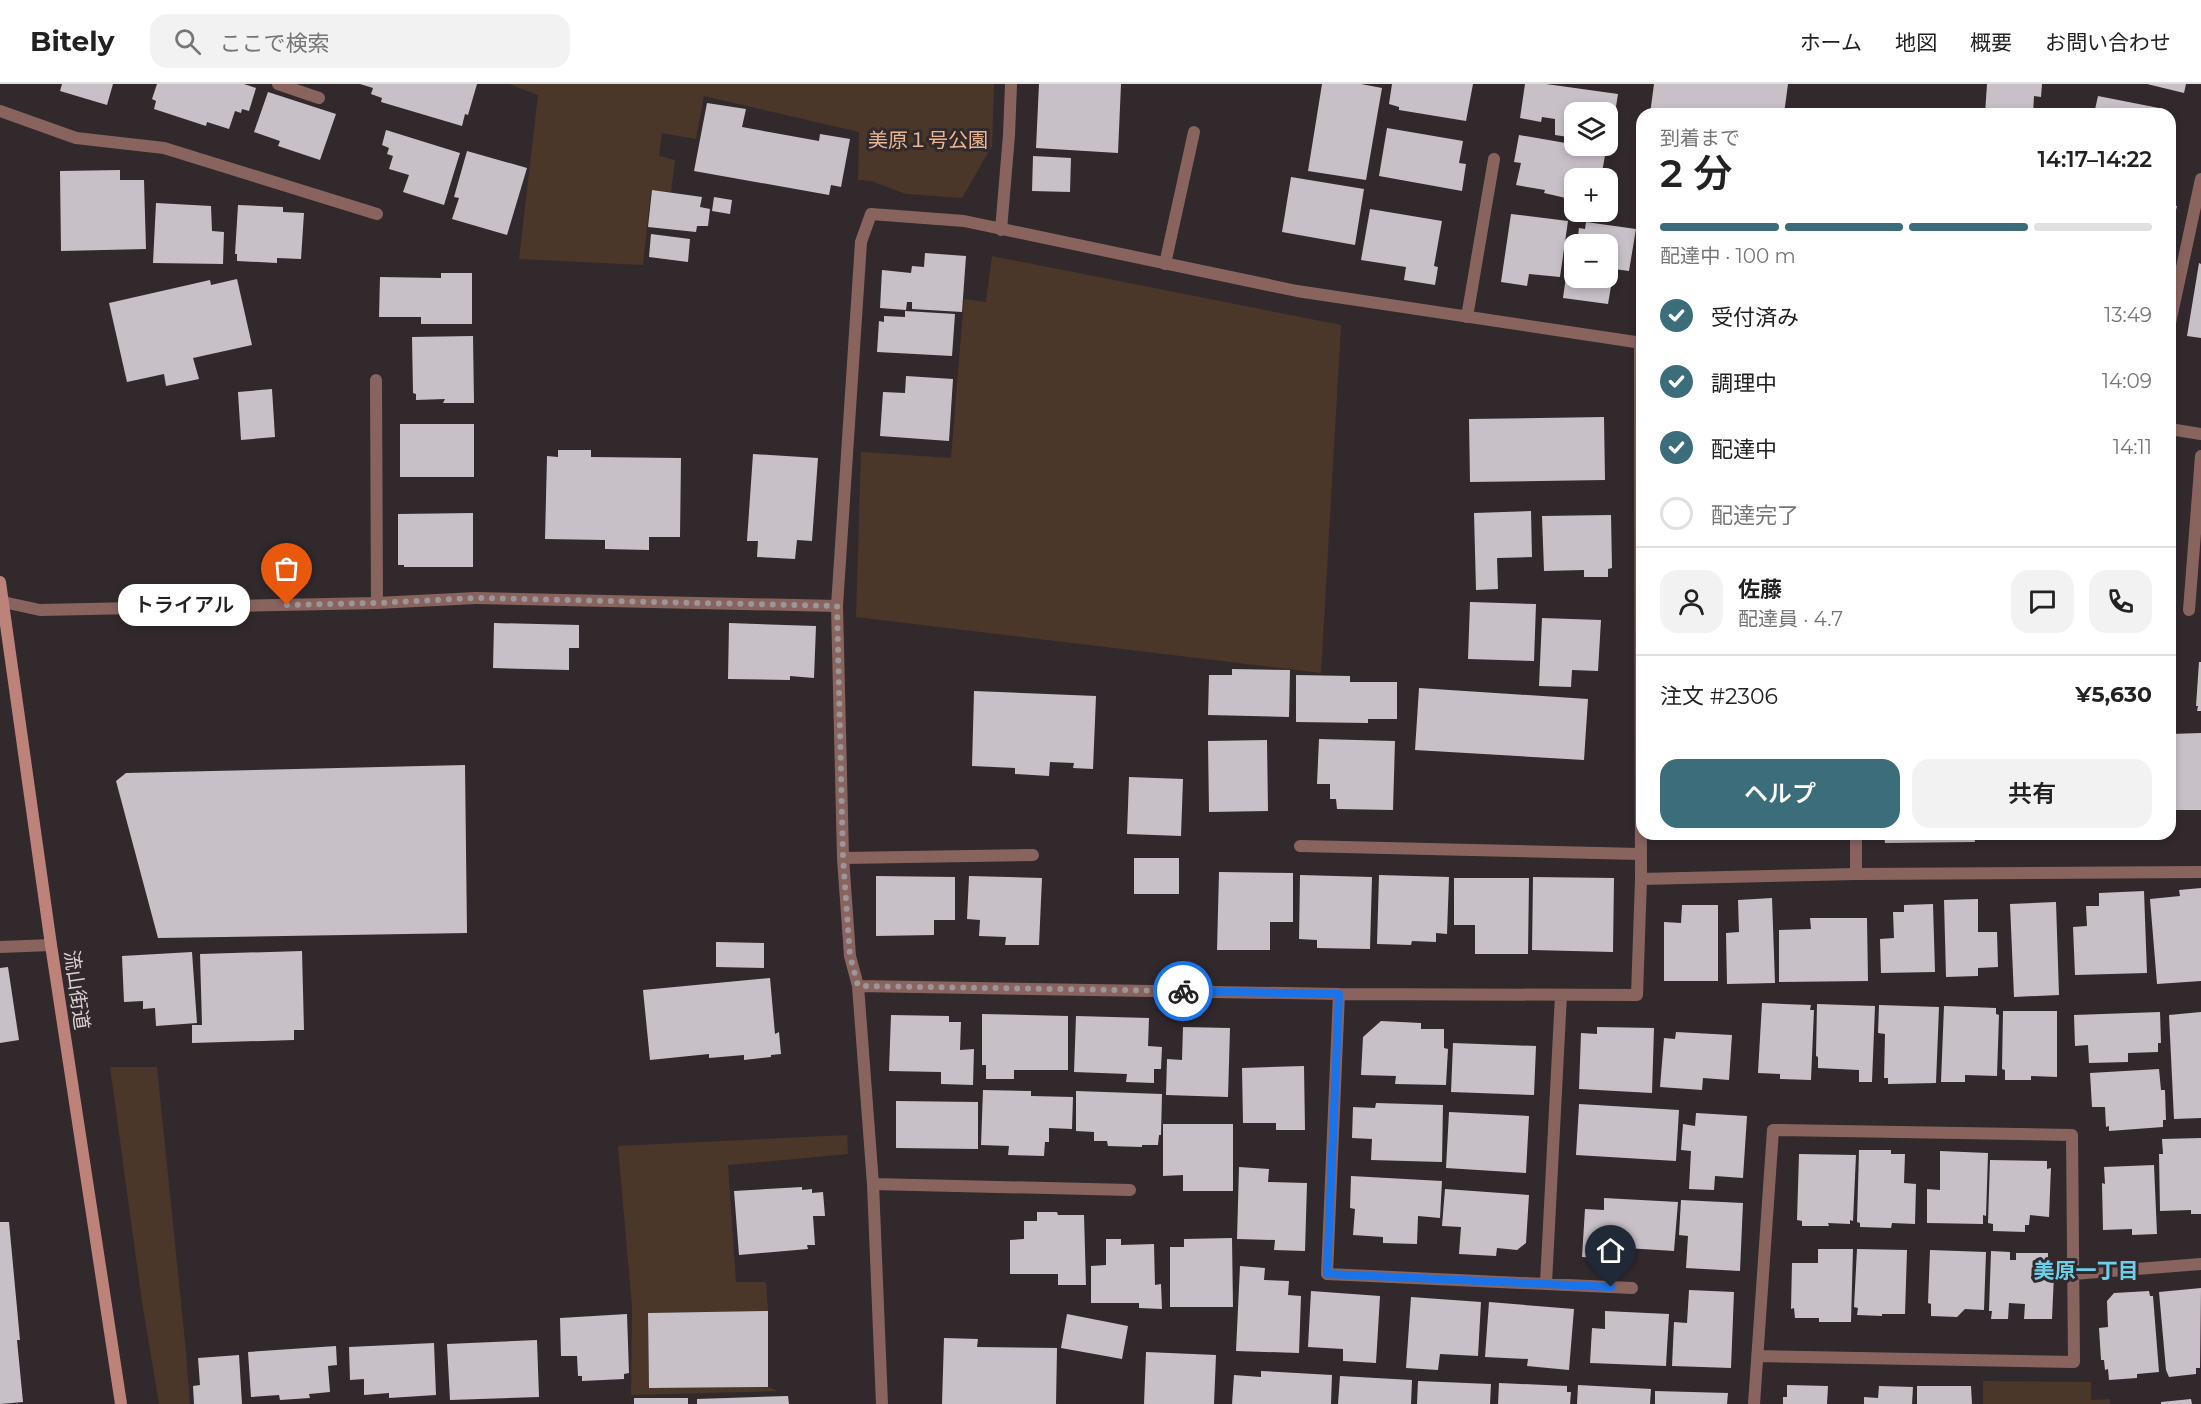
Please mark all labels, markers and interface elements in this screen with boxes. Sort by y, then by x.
search box [150,14,570,68]
text: Bitely [30,24,114,58]
icon: search [171,25,204,58]
text: ここで検索 [219,30,329,57]
text: ホーム [1800,30,1862,55]
text: 地図 [1895,30,1937,55]
text: 概要 [1970,30,2012,55]
text: お問い合わせ [2045,30,2171,55]
map controls [1564,102,1618,288]
button: layers [1564,102,1618,156]
text: 到着まで [1660,126,1740,150]
park label: 美原１号公園 [868,128,988,152]
text: 14:17–14:22 [2037,146,2152,173]
text: 2 分 [1660,149,1732,197]
button: + [1564,168,1618,222]
button: − [1564,234,1618,288]
text: 配達中 · 100 m [1660,244,1796,268]
icon: check [1660,299,1693,332]
text: 13:49 [2104,303,2152,327]
text: 受付済み [1711,304,1799,331]
icon: check [1660,365,1693,398]
text: 14:09 [2102,369,2152,393]
text: 調理中 [1711,370,1777,397]
icon: check [1660,431,1693,464]
text: 14:11 [2113,435,2152,459]
text: 配達中 [1711,436,1777,463]
text: 配達完了 [1711,502,1799,529]
pin [261,543,312,605]
icon: bag [270,552,303,585]
button: person [1660,570,1723,633]
button: chat [2011,570,2074,633]
button: phone [2089,570,2152,633]
text: 佐藤 [1738,576,1782,603]
callout: トライアル [119,584,251,626]
text: トライアル [134,593,234,617]
text: 配達員 · 4.7 [1738,607,1843,631]
text: ¥5,630 [2075,681,2152,708]
text: 注文 #2306 [1660,683,1778,710]
button: ヘルプ [1660,759,1900,828]
button: 共有 [1912,759,2152,828]
street label: 流山街道 [60,949,94,1031]
courier [1153,961,1213,1021]
icon: bike [1167,975,1200,1008]
pin [1585,1225,1636,1287]
icon: home [1594,1234,1627,1267]
district label: 美原一丁目 [2034,1258,2139,1283]

